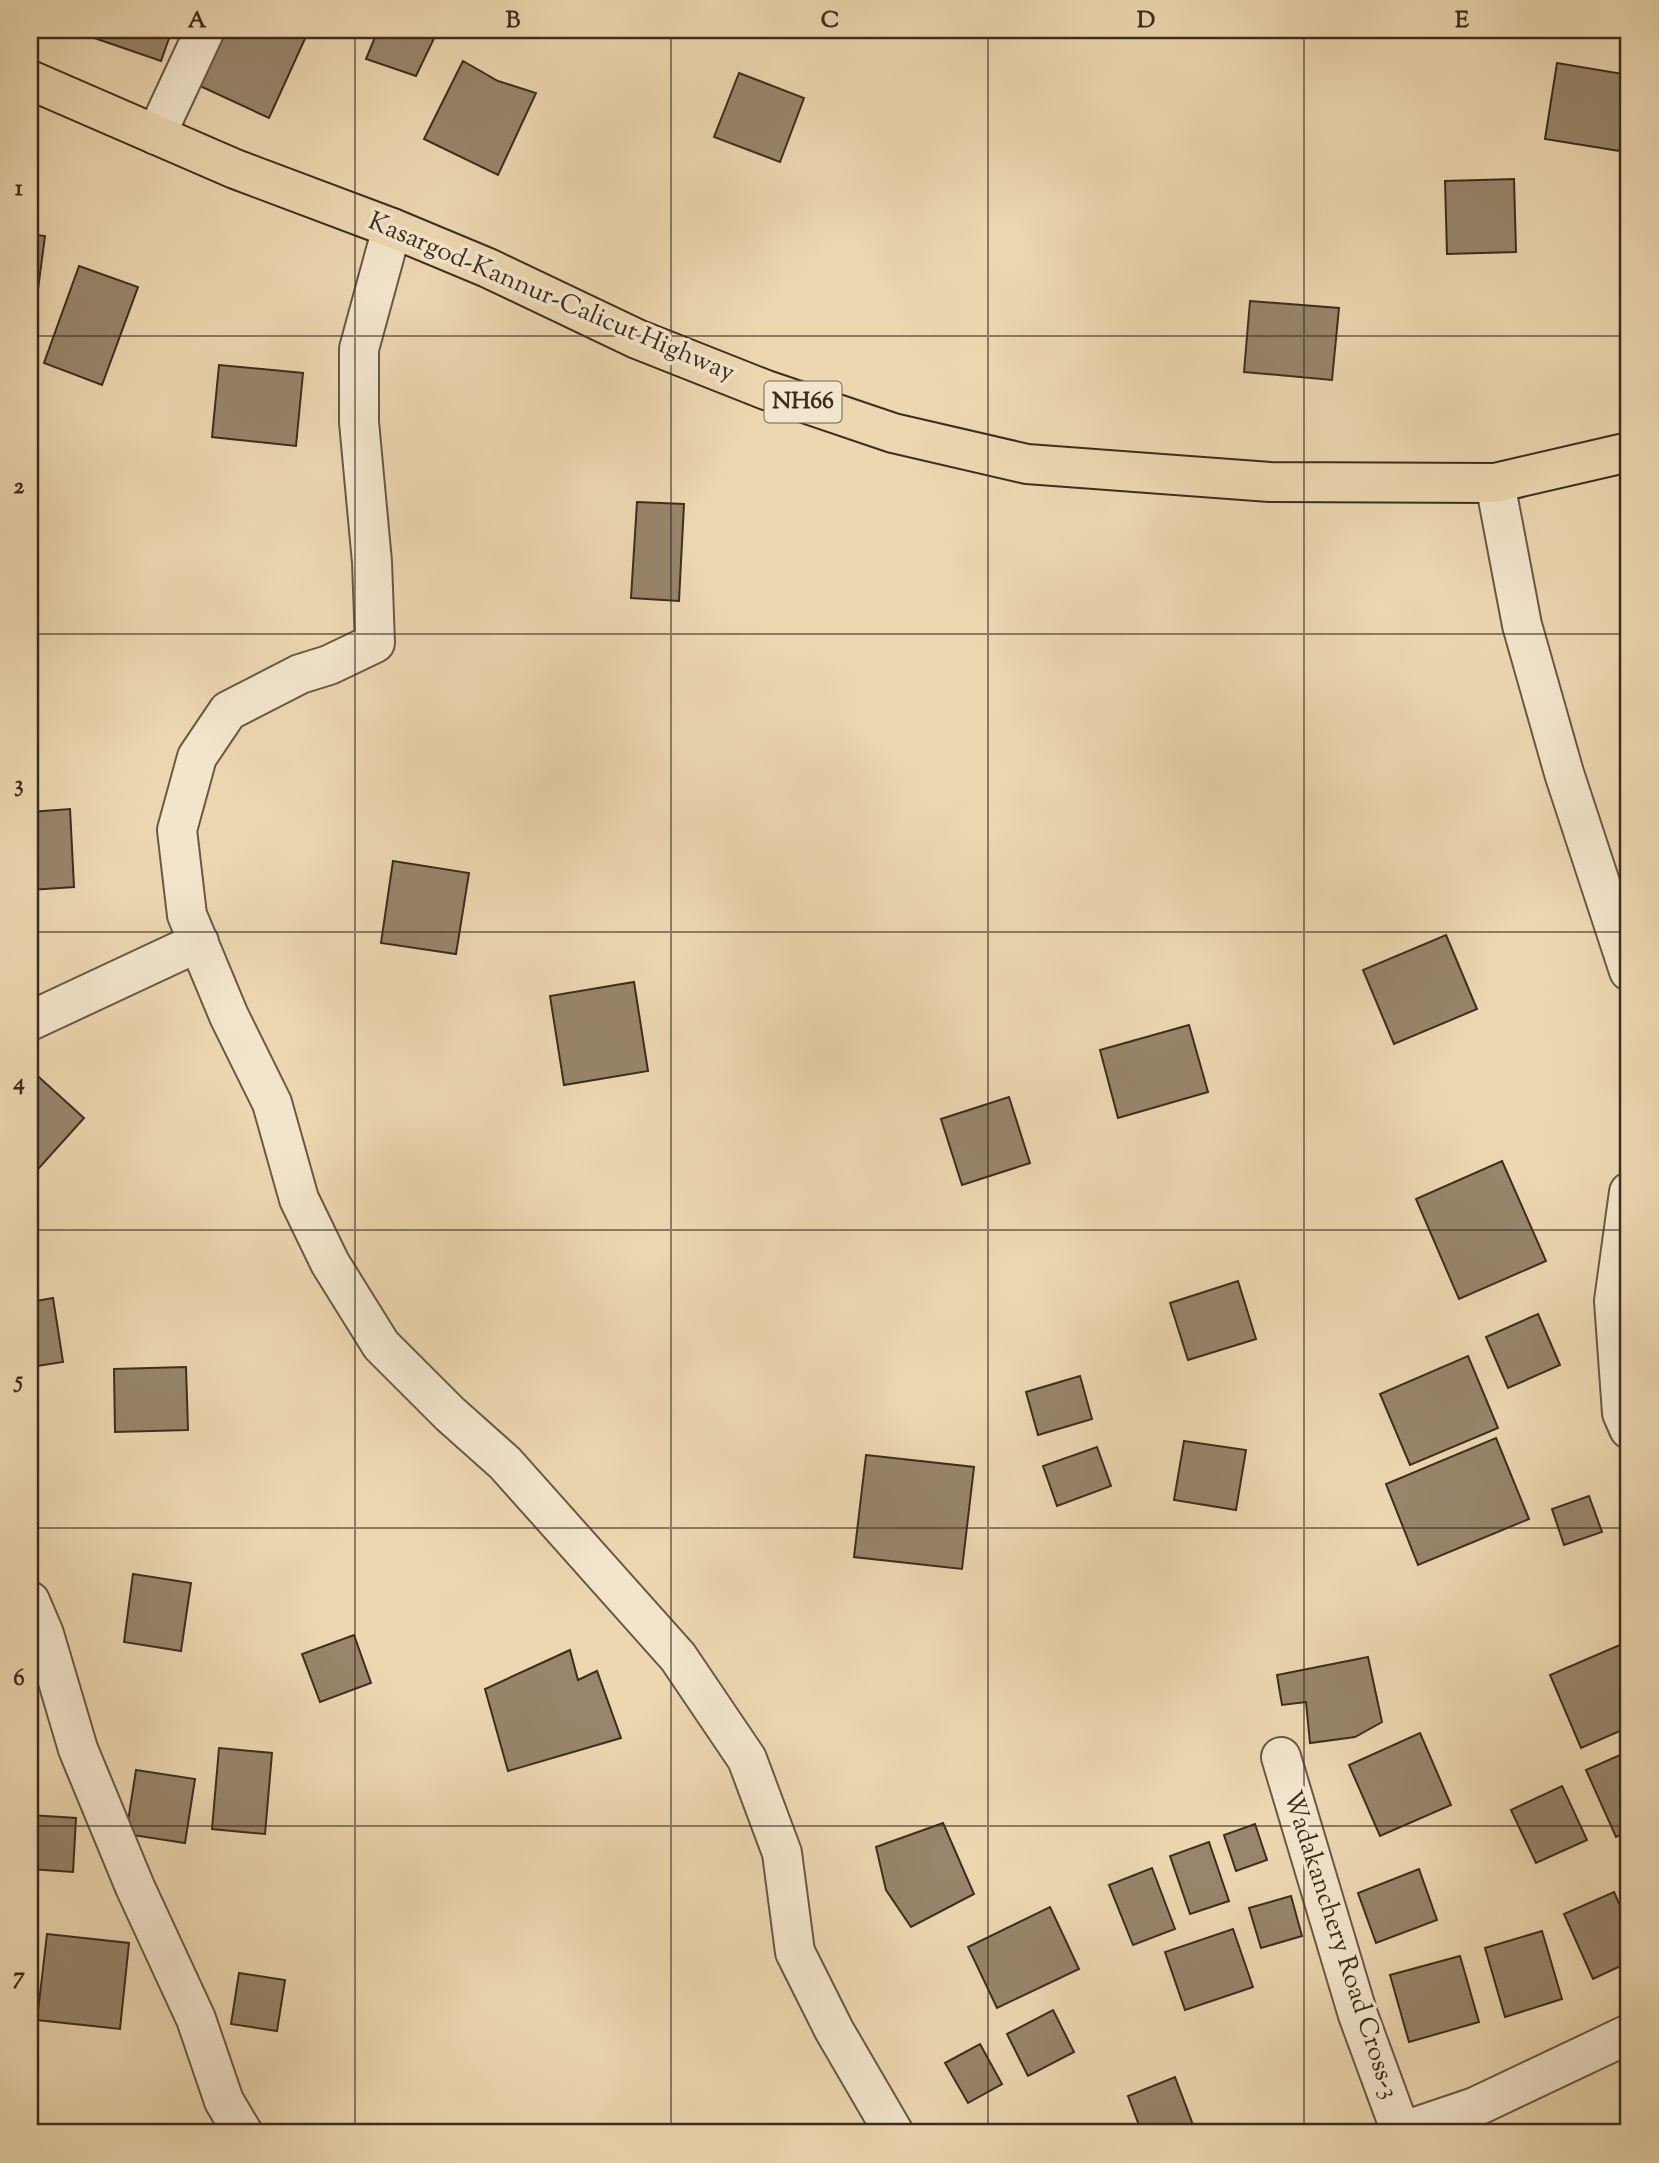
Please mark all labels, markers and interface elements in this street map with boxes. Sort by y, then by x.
text: A [188,5,207,38]
text: B [506,5,521,38]
text: C [821,5,839,38]
text: D [1137,5,1155,38]
text: E [1455,5,1469,38]
text: 1 [15,173,23,206]
street label: Kasargod-Kannur-Calicut Highway [362,204,740,392]
road number: NH66 [764,382,842,422]
text: 2 [14,471,25,504]
text: 3 [14,769,24,802]
text: 4 [12,1067,25,1100]
text: 5 [13,1365,23,1398]
text: 6 [13,1663,25,1696]
street label: Wadakanchery Road Cross-3 [1273,1786,1407,2104]
text: 7 [13,1961,25,1994]

